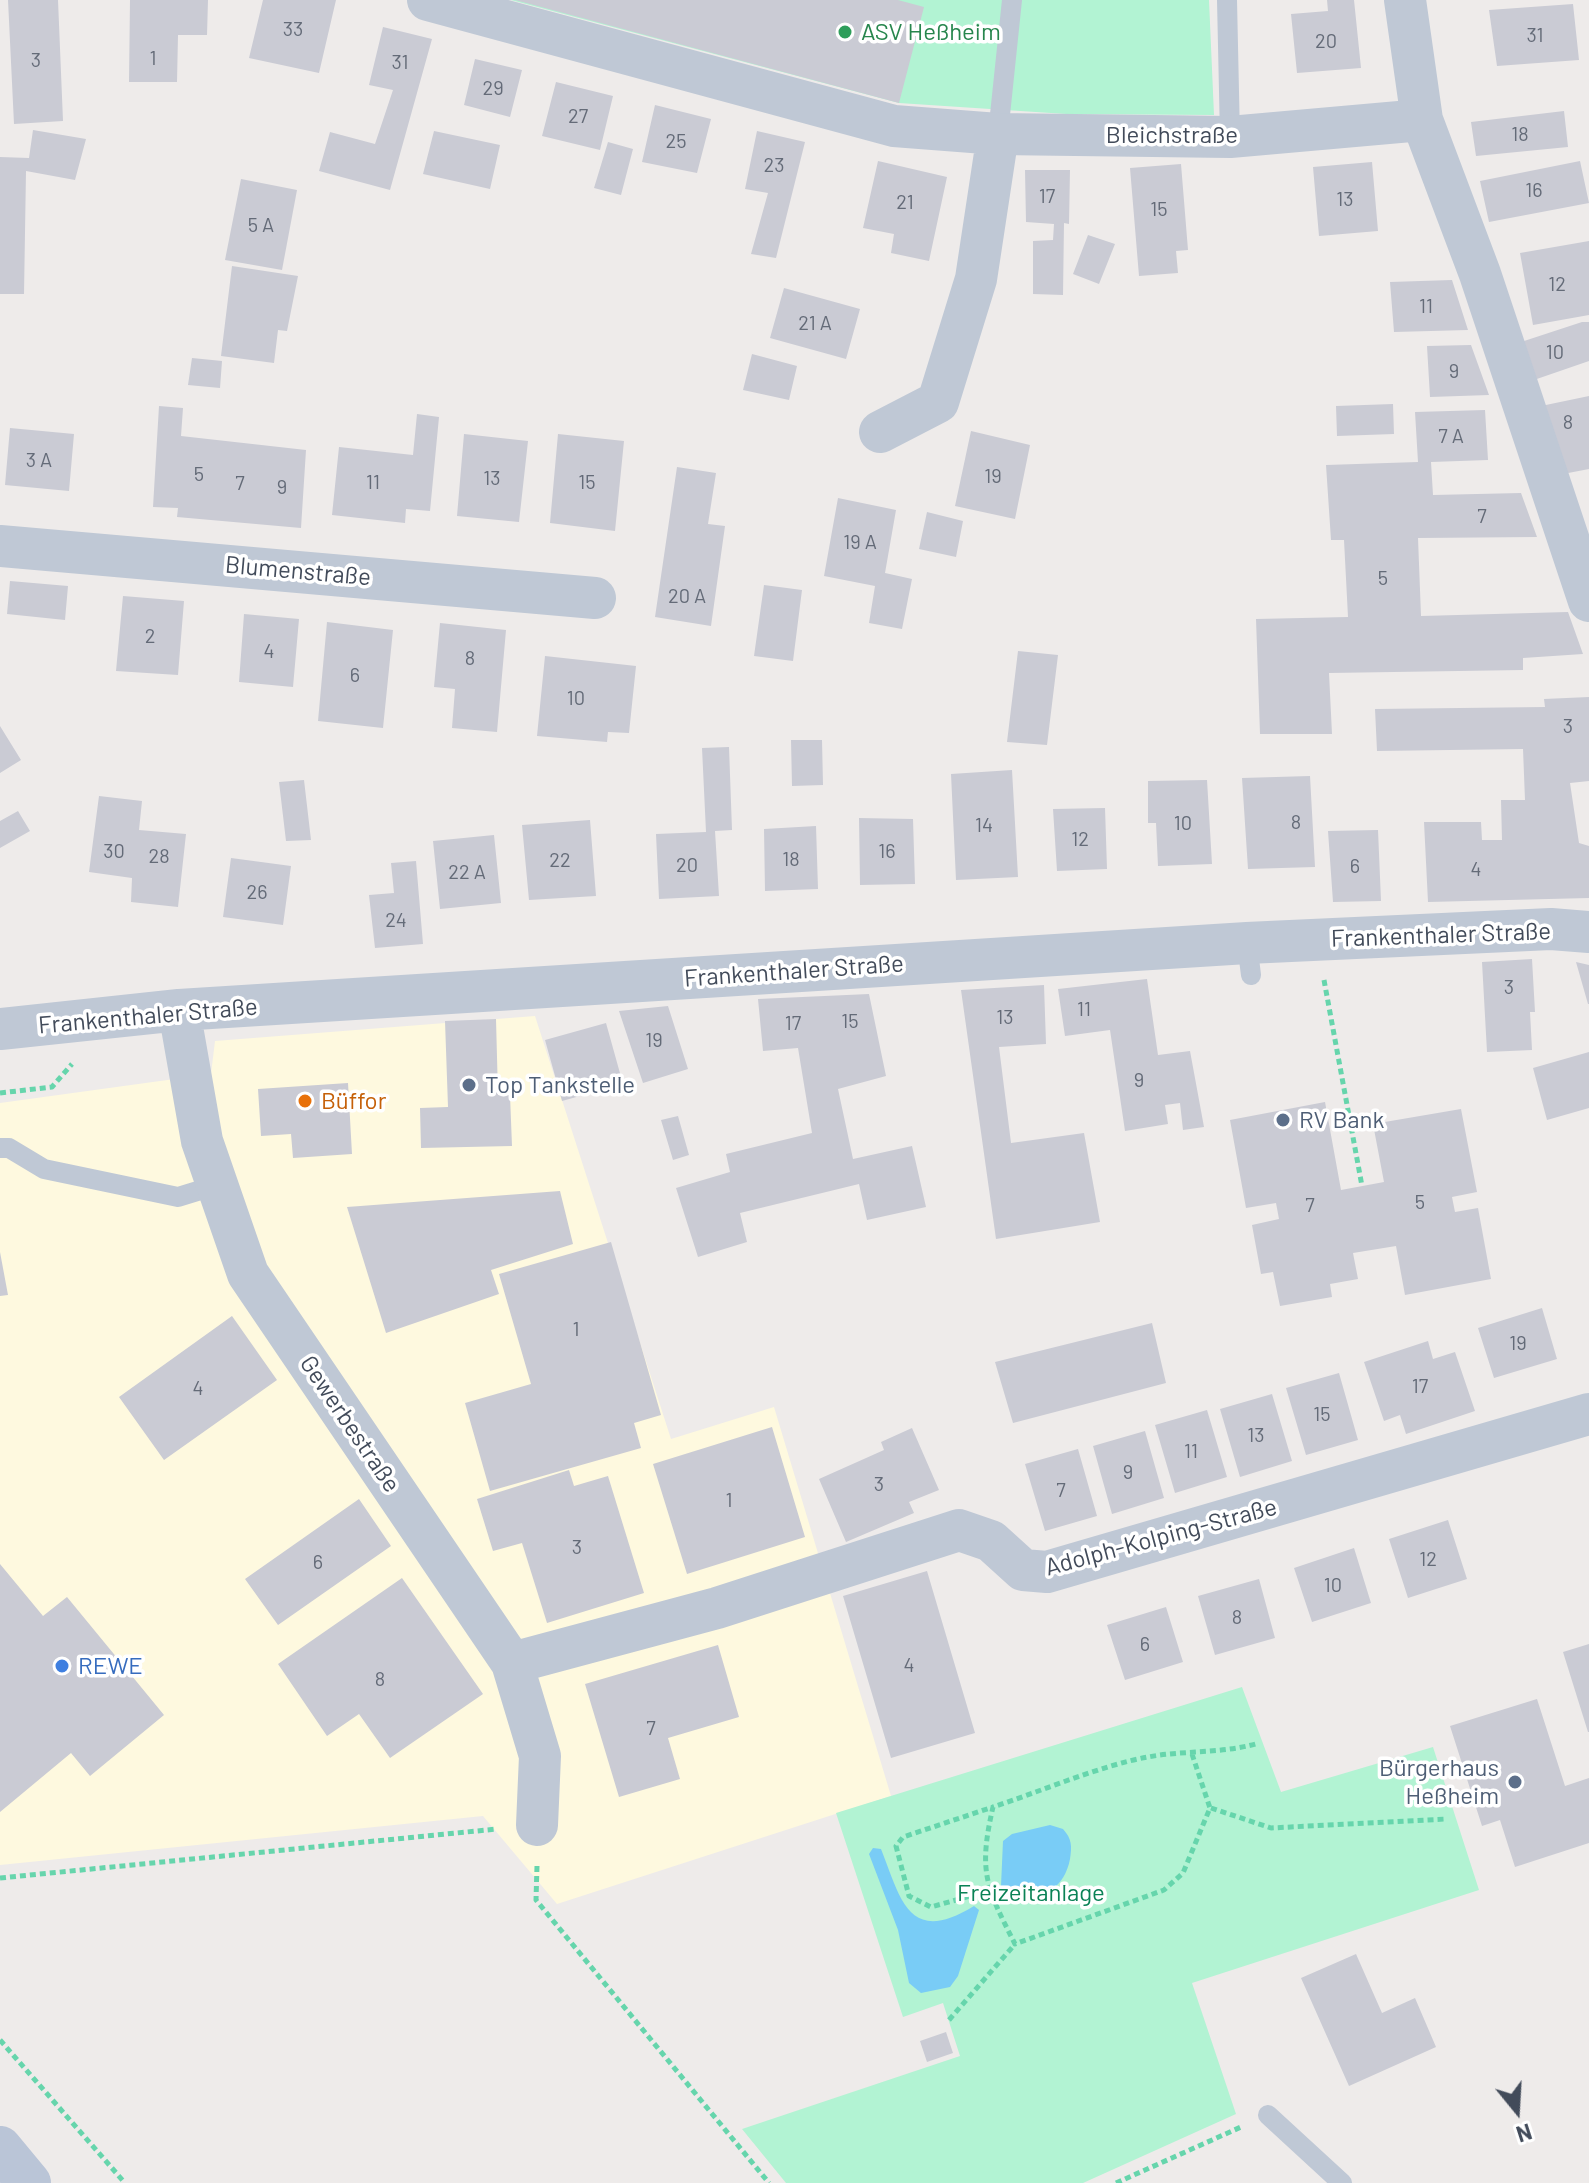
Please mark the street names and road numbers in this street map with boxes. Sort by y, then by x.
street label: Bleichstraße [1106,121,1238,149]
street label: Blumenstraße [224,550,372,592]
street label: Frankenthaler Straße [1330,917,1552,953]
street label: Frankenthaler Straße [683,949,905,993]
street label: Frankenthaler Straße [37,992,259,1040]
street label: Gewerbestraße [294,1350,406,1498]
street label: Adolph-Kolping-Straße [1042,1492,1280,1582]

